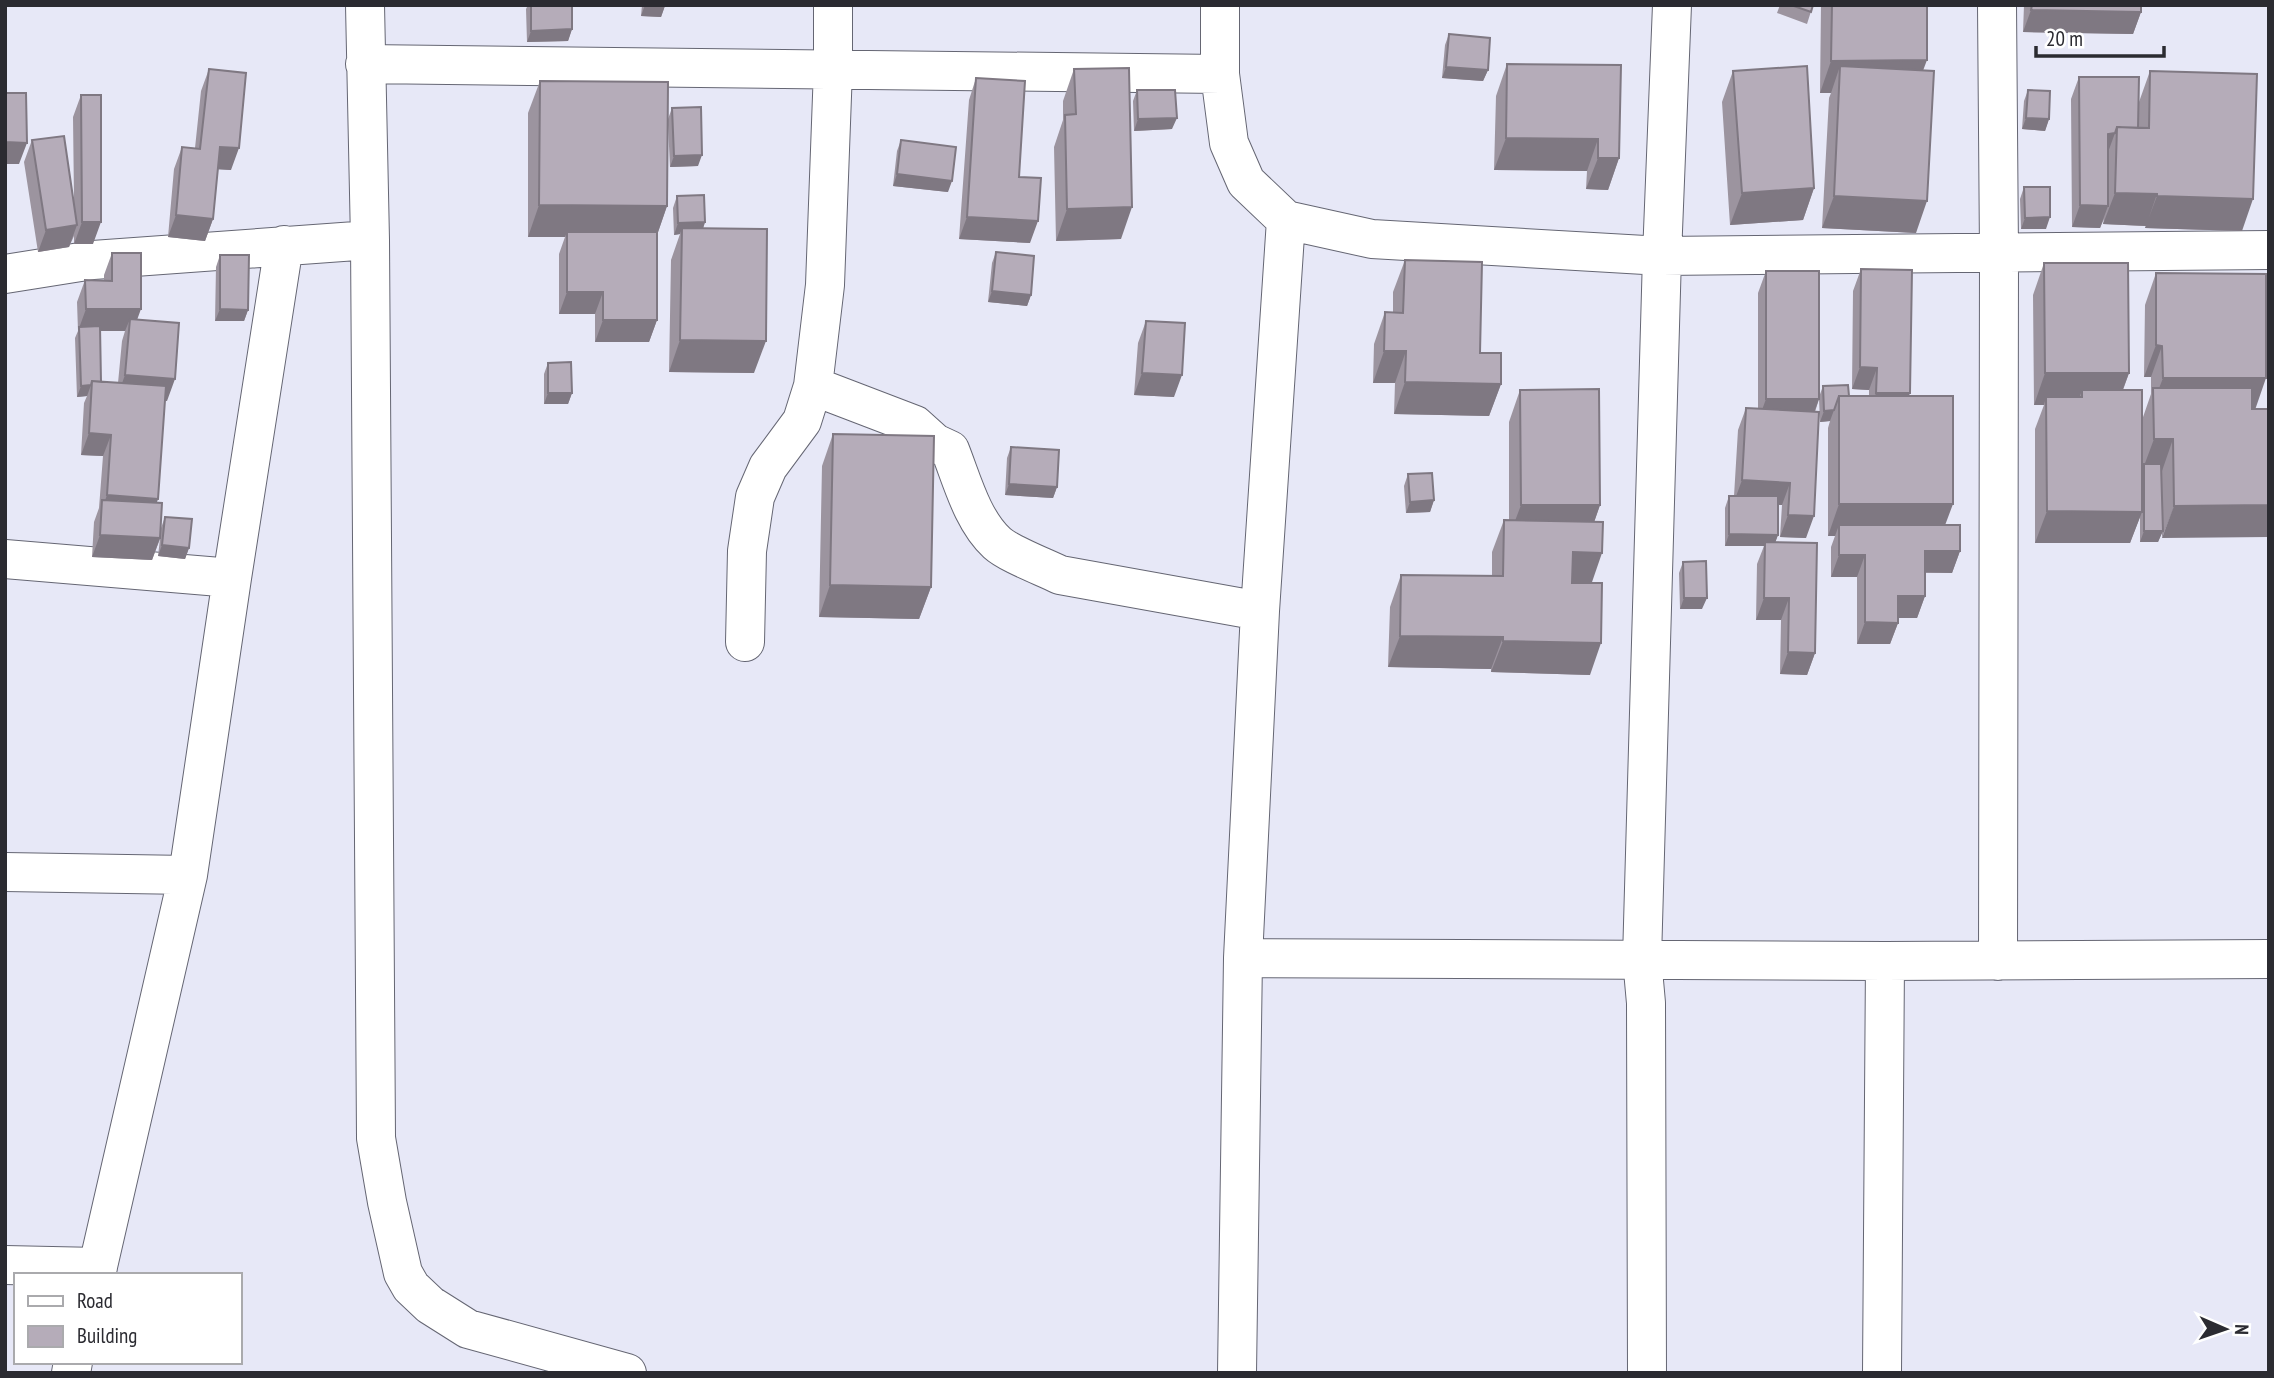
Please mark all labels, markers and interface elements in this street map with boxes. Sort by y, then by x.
scale bar [2036,14,2164,58]
text: 20 m [2046,25,2083,52]
legend [14,1273,242,1364]
text: Road [77,1287,113,1314]
north arrow [2190,1294,2260,1364]
text: Building [77,1322,137,1349]
text: N [2230,1324,2254,1335]

